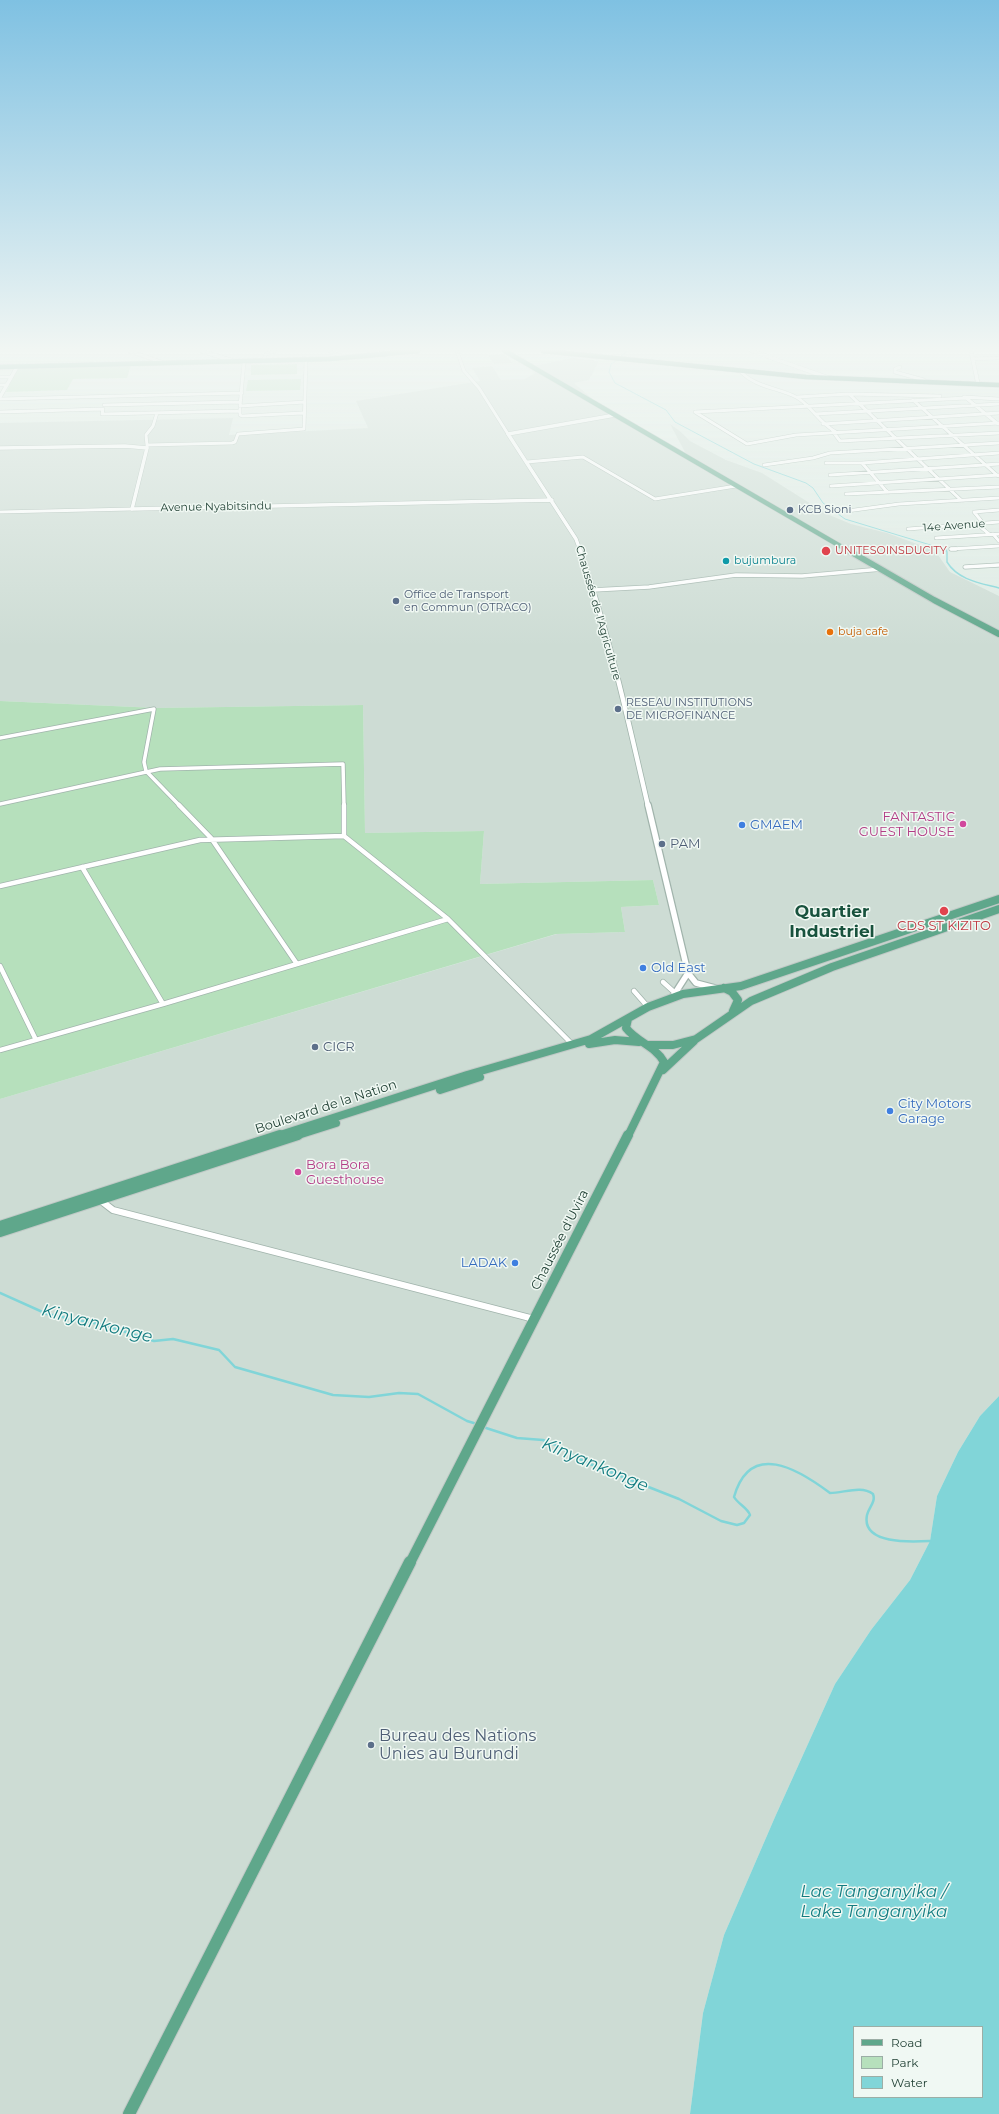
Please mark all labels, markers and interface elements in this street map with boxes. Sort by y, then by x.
street label: Avenue Nyabitsindu [160,499,272,515]
place label: KCB Sioni [798,503,851,517]
marker: KCB Sioni [785,505,795,515]
street label: 14e Avenue [922,517,986,535]
street label: Chaussée de l'Agriculture [572,544,624,682]
place label: UNITESOINSDUCITY [835,544,947,558]
marker: UNITESOINSDUCITY [820,545,832,557]
place label: bujumbura [734,554,796,568]
marker: bujumbura [721,556,731,566]
place label: Office de Transport en Commun (OTRACO) [404,588,532,614]
marker: Office de Transport en Commun (OTRACO) [391,596,401,606]
place label: buja cafe [838,625,888,639]
marker: buja cafe [825,627,835,637]
place label: RESEAU INSTITUTIONS DE MICROFINANCE [626,696,753,722]
marker: RESEAU INSTITUTIONS DE MICROFINANCE [613,704,623,714]
place label: FANTASTIC GUEST HOUSE [859,809,955,840]
place label: GMAEM [750,817,803,833]
marker: FANTASTIC GUEST HOUSE [958,819,968,829]
marker: GMAEM [737,820,747,830]
place label: PAM [670,836,700,852]
marker: PAM [657,839,667,849]
district label: Quartier Industriel [789,902,875,942]
marker: CDS ST KIZITO [938,905,950,917]
place label: CDS ST KIZITO [897,918,991,934]
place label: Old East [651,960,706,976]
marker: Old East [638,963,648,973]
place label: CICR [323,1039,355,1055]
marker: CICR [310,1042,320,1052]
street label: Boulevard de la Nation [253,1077,399,1137]
place label: City Motors Garage [898,1096,971,1127]
marker: City Motors Garage [885,1106,895,1116]
place label: Bora Bora Guesthouse [306,1157,384,1188]
marker: Bora Bora Guesthouse [293,1167,303,1177]
street label: Chaussée d'Uvira [528,1187,592,1293]
place label: LADAK [461,1255,507,1271]
marker: LADAK [510,1258,520,1268]
water label: Kinyankonge [39,1300,155,1348]
water label: Kinyankonge [539,1433,651,1497]
place label: Bureau des Nations Unies au Burundi [379,1726,536,1764]
marker: Bureau des Nations Unies au Burundi [366,1740,376,1750]
water label: Lac Tanganyika / Lake Tanganyika [800,1882,948,1922]
legend [853,2026,983,2098]
text: Road [891,2035,922,2050]
text: Park [891,2055,918,2070]
text: Water [891,2075,927,2090]

